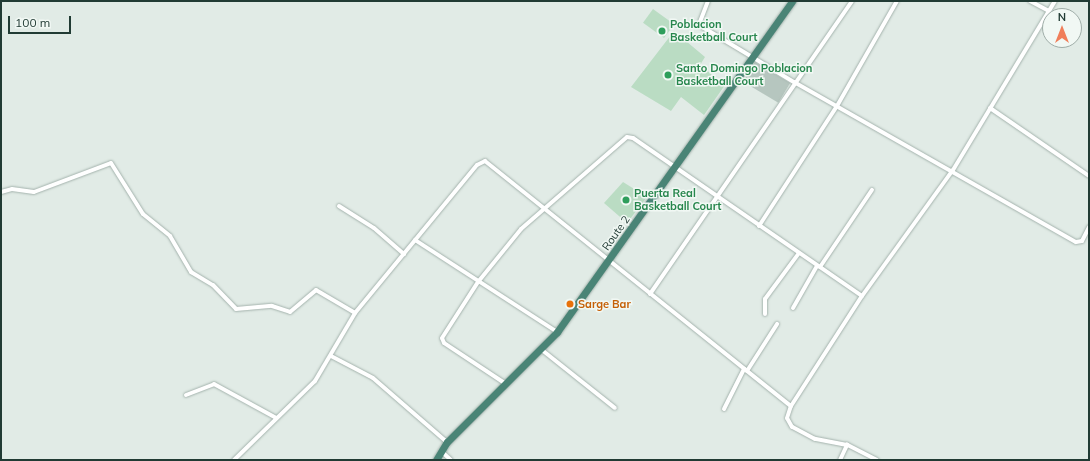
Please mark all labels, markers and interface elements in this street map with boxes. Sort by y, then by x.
scale bar [10,8,73,34]
north arrow [1042,8,1082,48]
text: N [1058,10,1066,24]
text: 100 m [15,15,50,30]
place label: Poblacion Basketball Court [670,18,757,44]
marker: Poblacion Basketball Court [657,26,667,36]
place label: Santo Domingo Poblacion Basketball Court [676,62,812,88]
marker: Santo Domingo Poblacion Basketball Court [663,70,673,80]
place label: Puerta Real Basketball Court [634,187,721,213]
marker: Puerta Real Basketball Court [621,195,631,205]
street label: Route 2 [599,213,633,253]
place label: Sarge Bar [578,297,631,311]
marker: Sarge Bar [565,299,575,309]

